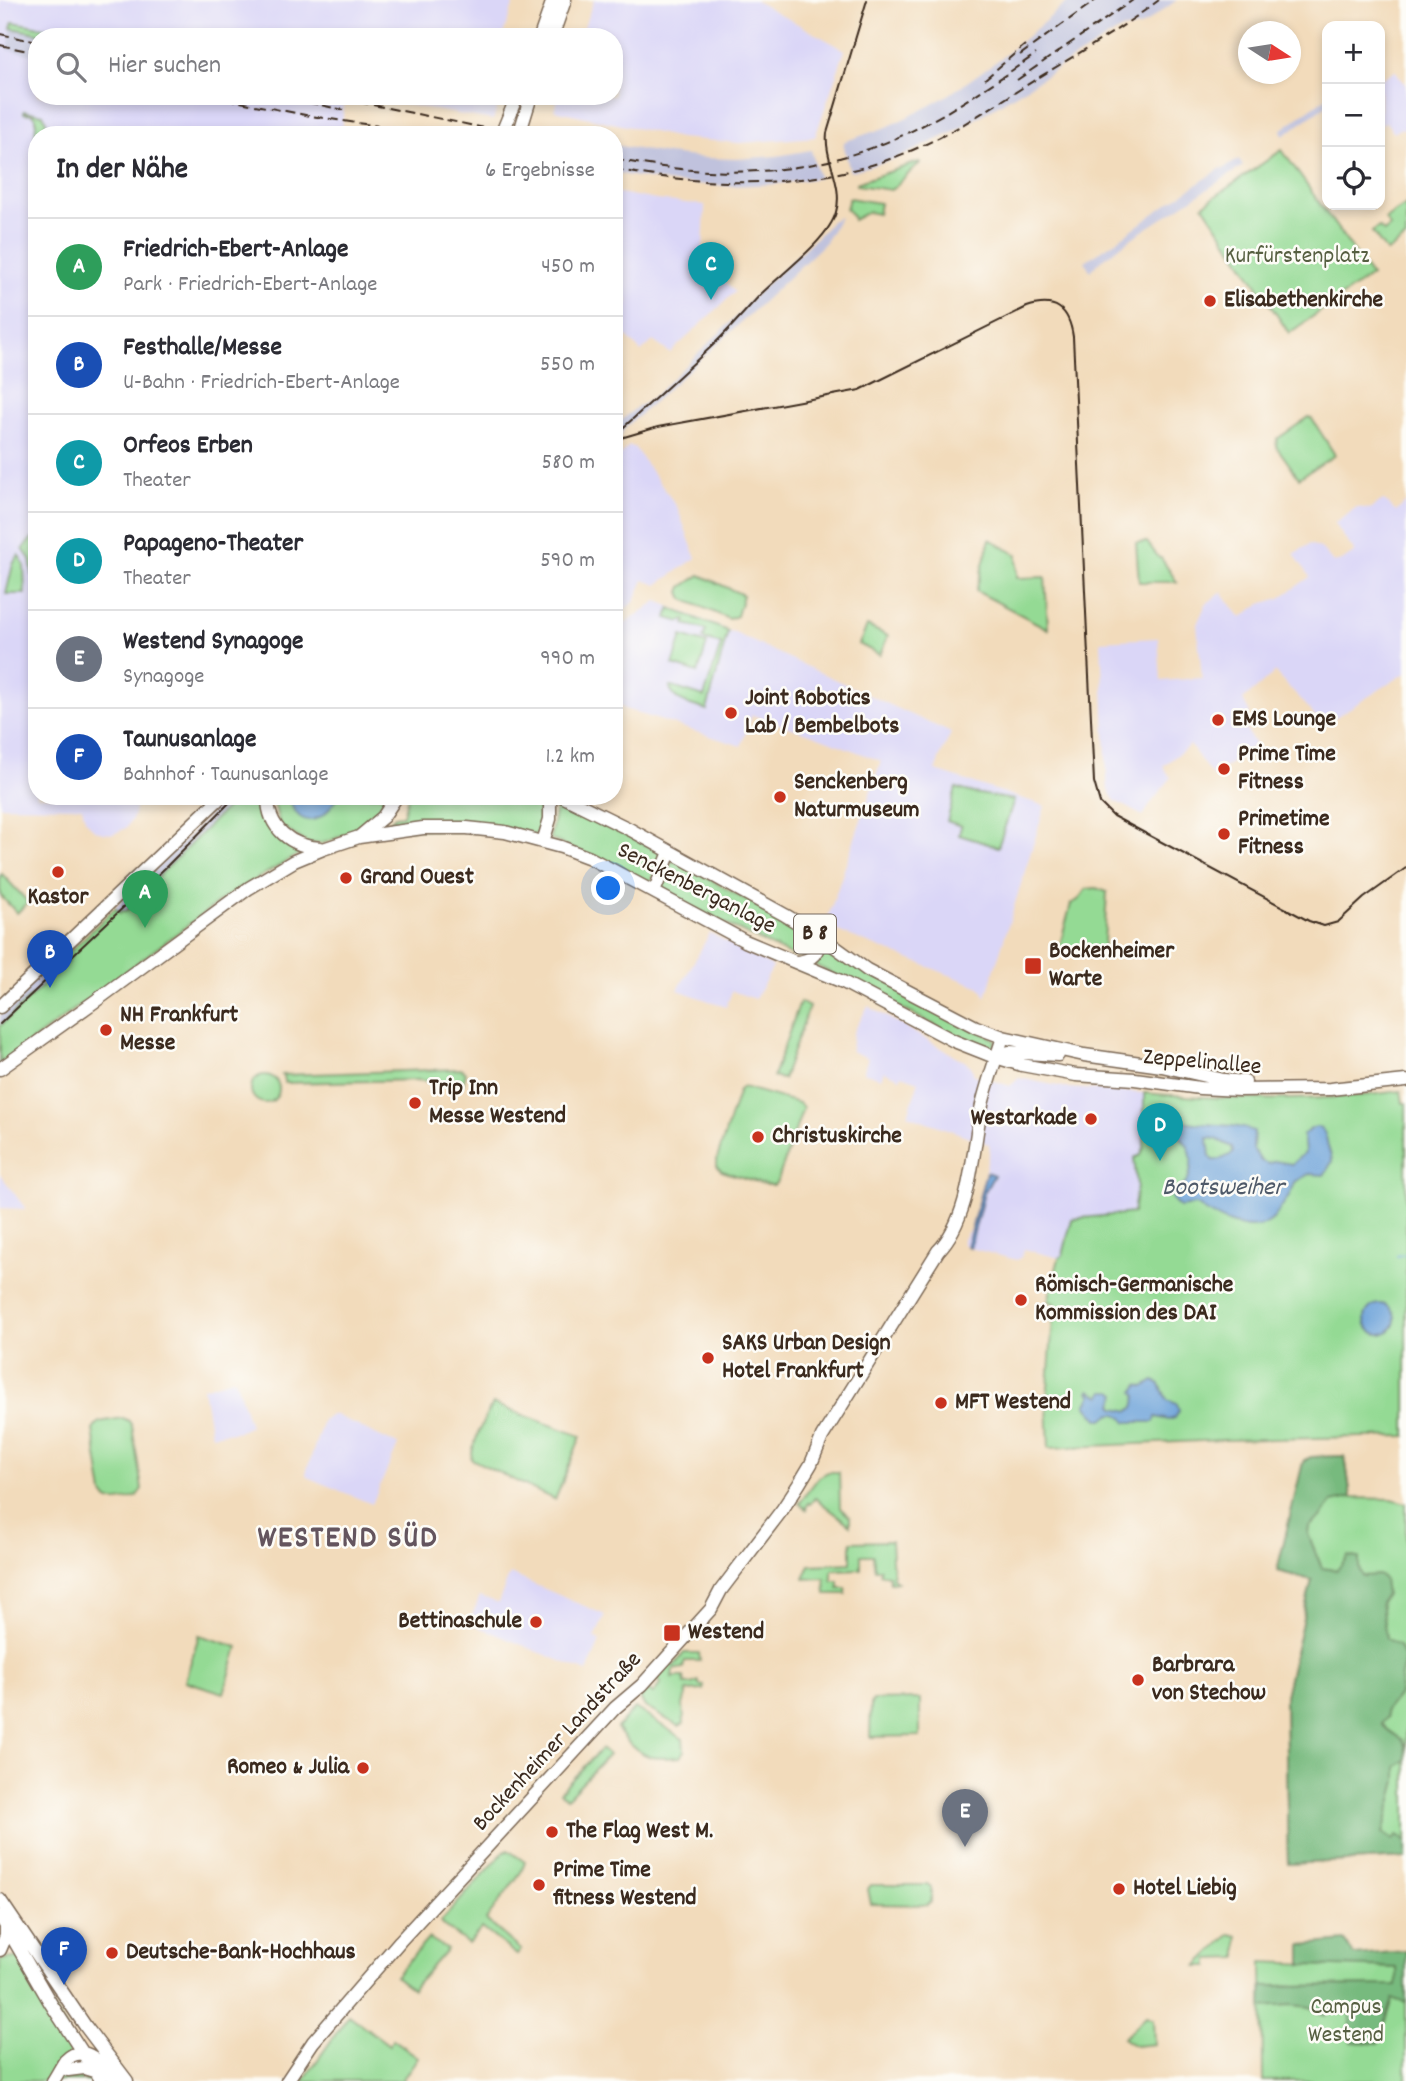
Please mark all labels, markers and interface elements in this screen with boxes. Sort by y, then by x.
north arrow [1238,21,1301,84]
map controls [1322,21,1385,210]
button: + [1322,21,1385,84]
search box [28,28,623,105]
icon: search [52,48,90,86]
text: Hier suchen [108,48,221,85]
button: − [1322,84,1385,147]
button: locate [1322,147,1385,210]
text: In der Nähe [56,150,188,193]
text: 6 Ergebnisse [485,155,595,188]
text: Friedrich-Ebert-Anlage [123,232,348,269]
park label: Kurfürstenplatz [1225,240,1369,274]
pin: C [688,242,734,300]
text: A [73,251,85,284]
text: 450 m [541,251,595,284]
text: Park · Friedrich-Ebert-Anlage [123,269,377,302]
place label: Elisabethenkirche [1224,284,1384,318]
marker: Elisabethenkirche [1202,293,1218,309]
text: Festhalle/Messe [123,330,282,367]
text: B [74,349,84,382]
text: 550 m [540,349,595,382]
text: U-Bahn · Friedrich-Ebert-Anlage [123,367,400,400]
text: Orfeos Erben [123,428,253,465]
text: C [73,447,85,480]
text: 580 m [542,447,595,480]
text: Theater [123,465,191,498]
text: Papageno-Theater [123,526,303,563]
text: D [73,545,85,578]
text: 590 m [540,545,595,578]
text: Theater [123,563,191,596]
text: Westend Synagoge [123,624,304,661]
text: E [74,643,84,676]
text: 990 m [540,643,595,676]
text: Synagoge [123,661,204,694]
place label: Joint Robotics Lab / Bembelbots [745,682,899,744]
place label: EMS Lounge [1232,703,1336,737]
marker: Joint Robotics Lab / Bembelbots [723,705,739,721]
marker: EMS Lounge [1210,712,1226,728]
text: Taunusanlage [123,722,256,759]
place label: Prime Time Fitness [1238,738,1336,800]
text: F [74,741,84,774]
text: 1.2 km [546,741,595,774]
text: Bahnhof · Taunusanlage [123,759,329,792]
marker: Prime Time Fitness [1216,761,1232,777]
place label: Senckenberg Naturmuseum [794,766,920,828]
marker: Senckenberg Naturmuseum [772,789,788,805]
place label: Primetime Fitness [1238,803,1330,865]
marker: Primetime Fitness [1216,826,1232,842]
street label: Senckenberganlage [611,834,781,944]
place label: Grand Ouest [360,861,474,895]
marker: Kastor [50,864,66,880]
pin: A [122,870,168,928]
marker: Grand Ouest [338,870,354,886]
your location [591,871,625,905]
place label: Kastor [28,881,90,915]
road number: B 8 [794,914,836,953]
pin: B [27,930,73,988]
place label: Bockenheimer Warte [1049,935,1175,997]
marker: Bockenheimer Warte [1023,956,1043,976]
place label: NH Frankfurt Messe [120,999,238,1061]
marker: NH Frankfurt Messe [98,1022,114,1038]
street label: Zeppelinallee [1141,1041,1263,1085]
place label: Trip Inn Messe Westend [429,1072,566,1134]
marker: Trip Inn Messe Westend [407,1095,423,1111]
place label: Westarkade [971,1102,1077,1136]
pin: D [1137,1103,1183,1161]
marker: Westarkade [1083,1111,1099,1127]
place label: Christuskirche [772,1120,902,1154]
marker: Christuskirche [750,1129,766,1145]
water label: Bootsweiher [1162,1170,1287,1207]
place label: Römisch-Germanische Kommission des DAI [1035,1269,1234,1331]
marker: Römisch-Germanische Kommission des DAI [1013,1292,1029,1308]
place label: SAKS Urban Design Hotel Frankfurt [722,1327,891,1389]
marker: SAKS Urban Design Hotel Frankfurt [700,1350,716,1366]
place label: MFT Westend [955,1386,1071,1420]
marker: MFT Westend [933,1395,949,1411]
district label: WESTEND SÜD [257,1517,439,1563]
place label: Bettinaschule [398,1605,522,1639]
marker: Bettinaschule [528,1614,544,1630]
place label: Westend [688,1616,764,1650]
marker: Westend [662,1623,682,1643]
street label: Bockenheimer Landstraße [465,1644,651,1840]
place label: Barbrara von Stechow [1152,1649,1266,1711]
marker: Barbrara von Stechow [1130,1672,1146,1688]
place label: Romeo & Julia [227,1751,350,1785]
marker: Romeo & Julia [355,1760,371,1776]
pin: E [942,1789,988,1847]
place label: The Flag West M. [566,1815,713,1849]
marker: The Flag West M. [544,1824,560,1840]
place label: Prime Time fitness Westend [552,1854,697,1916]
place label: Hotel Liebig [1133,1872,1237,1906]
marker: Prime Time fitness Westend [531,1877,547,1893]
marker: Hotel Liebig [1111,1881,1127,1897]
pin: F [41,1927,87,1985]
place label: Deutsche-Bank-Hochhaus [126,1936,356,1970]
marker: Deutsche-Bank-Hochhaus [104,1945,120,1961]
park label: Campus Westend [1308,1991,1384,2053]

